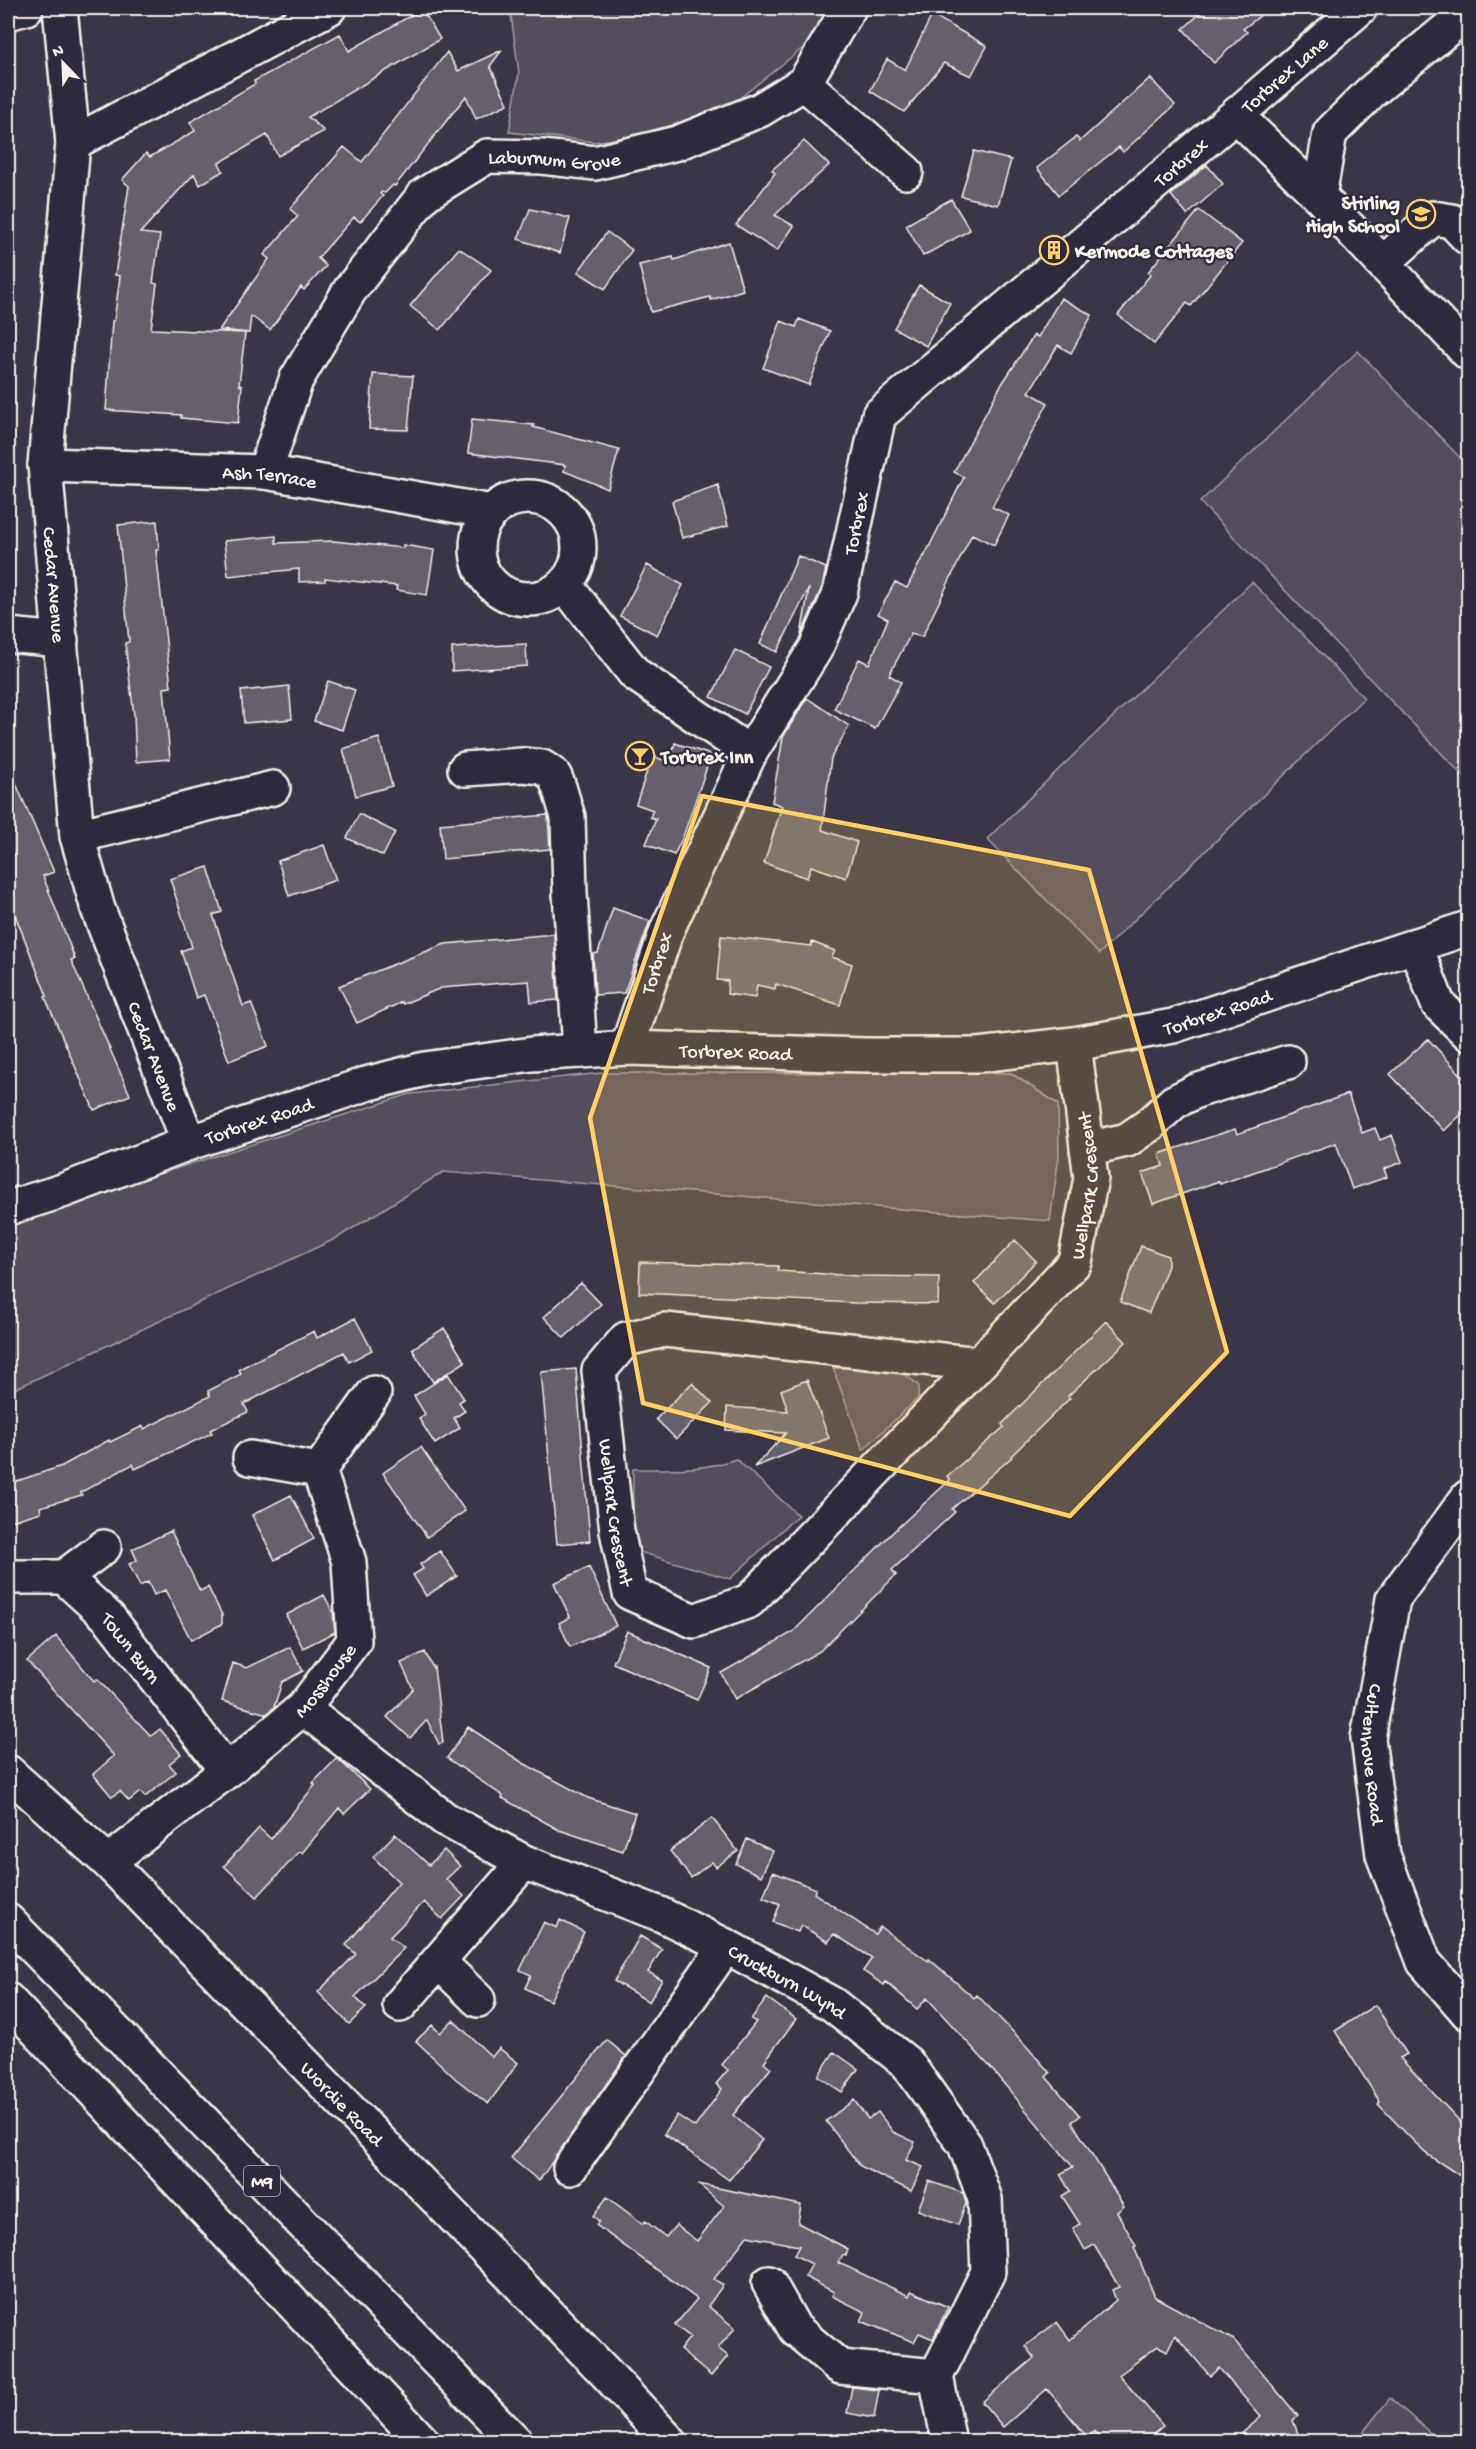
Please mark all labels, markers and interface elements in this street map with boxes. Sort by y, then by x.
street label: Torbrex Lane [1238,32,1335,120]
north arrow [33,33,93,93]
text: N [50,41,68,63]
street label: Torbrex [1150,135,1215,194]
street label: Laburnum Grove [488,148,624,179]
place label: Stirling High School [1305,194,1401,240]
school or university icon: Stirling High School [1405,198,1437,230]
building icon: Kermode Cottages [1038,234,1070,266]
place label: Kermode Cottages [1074,242,1234,265]
street label: Ash Terrace [222,463,319,496]
street label: Torbrex [841,490,877,558]
street label: Cedar Avenue [35,526,68,644]
bar icon: Torbrex Inn [624,740,656,772]
place label: Torbrex Inn [659,748,754,771]
street label: Torbrex [638,930,680,999]
street label: Torbrex Road [1161,985,1277,1043]
street label: Cedar Avenue [120,999,184,1116]
street label: Torbrex Road [678,1042,794,1068]
street label: Torbrex Road [202,1094,319,1152]
street label: Wellpark Crescent [1068,1109,1106,1262]
street label: Wellpark Crescent [592,1438,637,1590]
street label: Town Burn [95,1608,164,1690]
street label: Mosshouse [292,1640,363,1725]
street label: Cultenhove Road [1353,1682,1387,1828]
street label: Cruckburn Wynd [723,1941,852,2027]
street label: Wordie Road [294,2058,388,2154]
road number: M9 [244,2166,280,2196]

